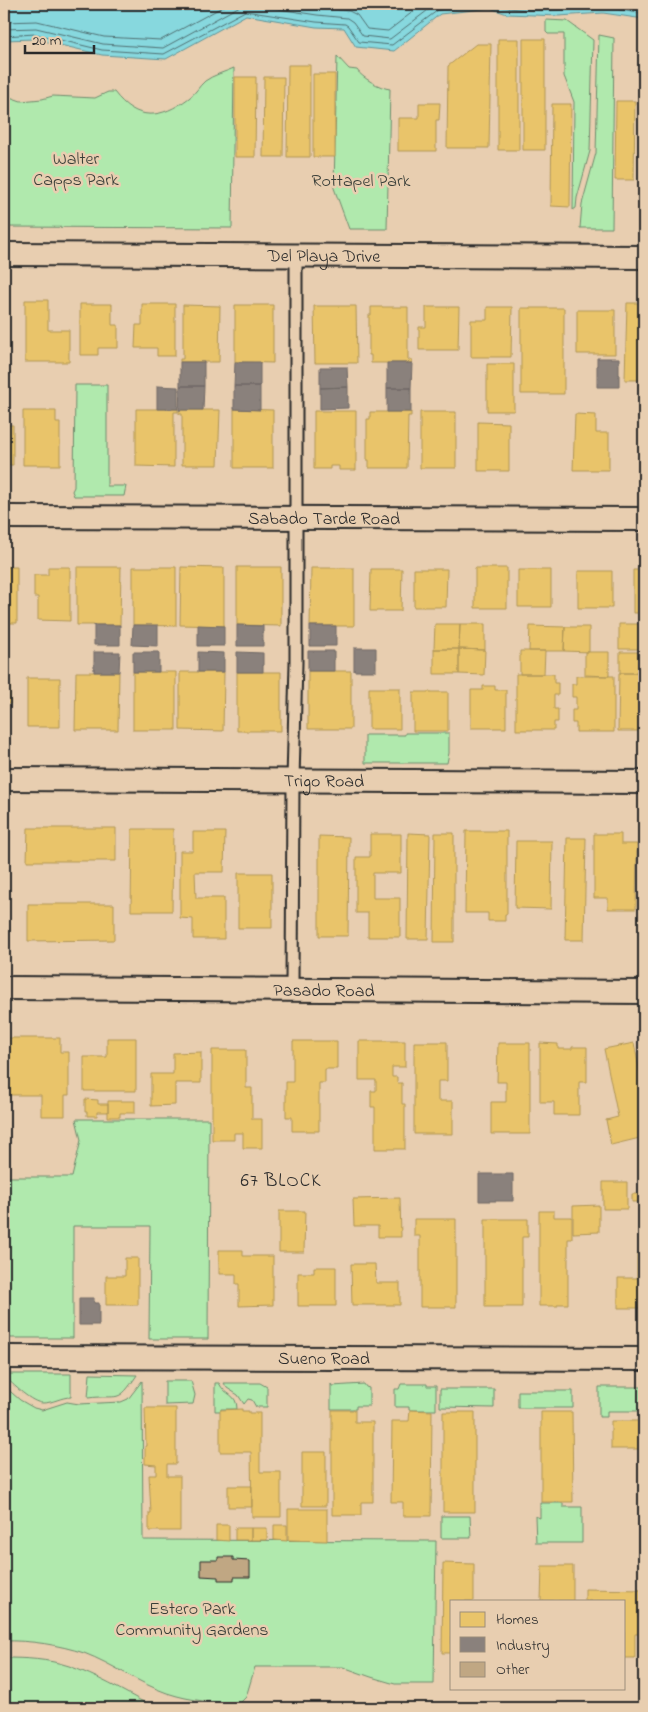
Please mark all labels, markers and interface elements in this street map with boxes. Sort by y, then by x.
scale bar [25,22,94,54]
text: 20 m [32,30,62,52]
park label: Walter Capps Park [33,147,119,194]
park label: Rottapel Park [311,169,411,195]
street label: Del Playa Drive [267,244,381,271]
street label: Sabado Tarde Road [248,507,400,533]
street label: Trigo Road [284,769,364,796]
street label: Pasado Road [273,979,375,1005]
district label: 67 BLOCK [241,1168,321,1195]
street label: Sueno Road [278,1347,370,1373]
park label: Estero Park Community Gardens [116,1597,268,1644]
legend [450,1600,626,1690]
text: Homes [496,1609,539,1631]
text: Industry [496,1635,550,1658]
text: Other [496,1659,530,1681]

